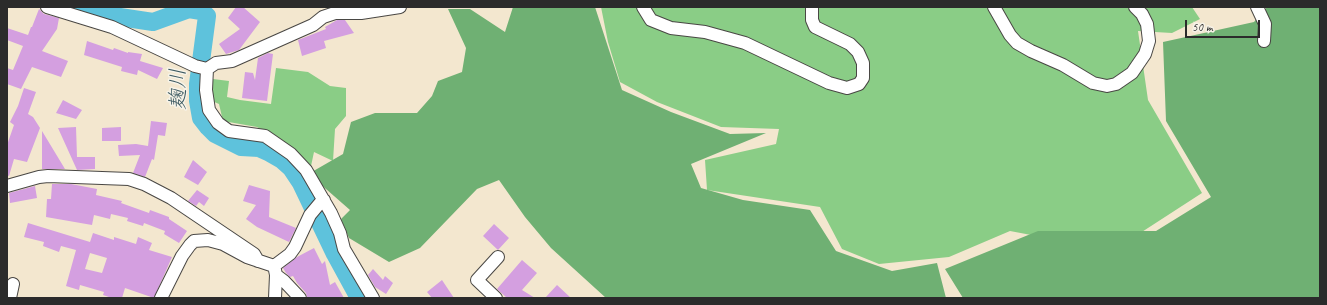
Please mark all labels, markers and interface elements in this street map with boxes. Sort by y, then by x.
scale bar [1187,12,1262,38]
text: 50 m [1192,19,1212,35]
water label: 麹川 [166,68,192,110]

